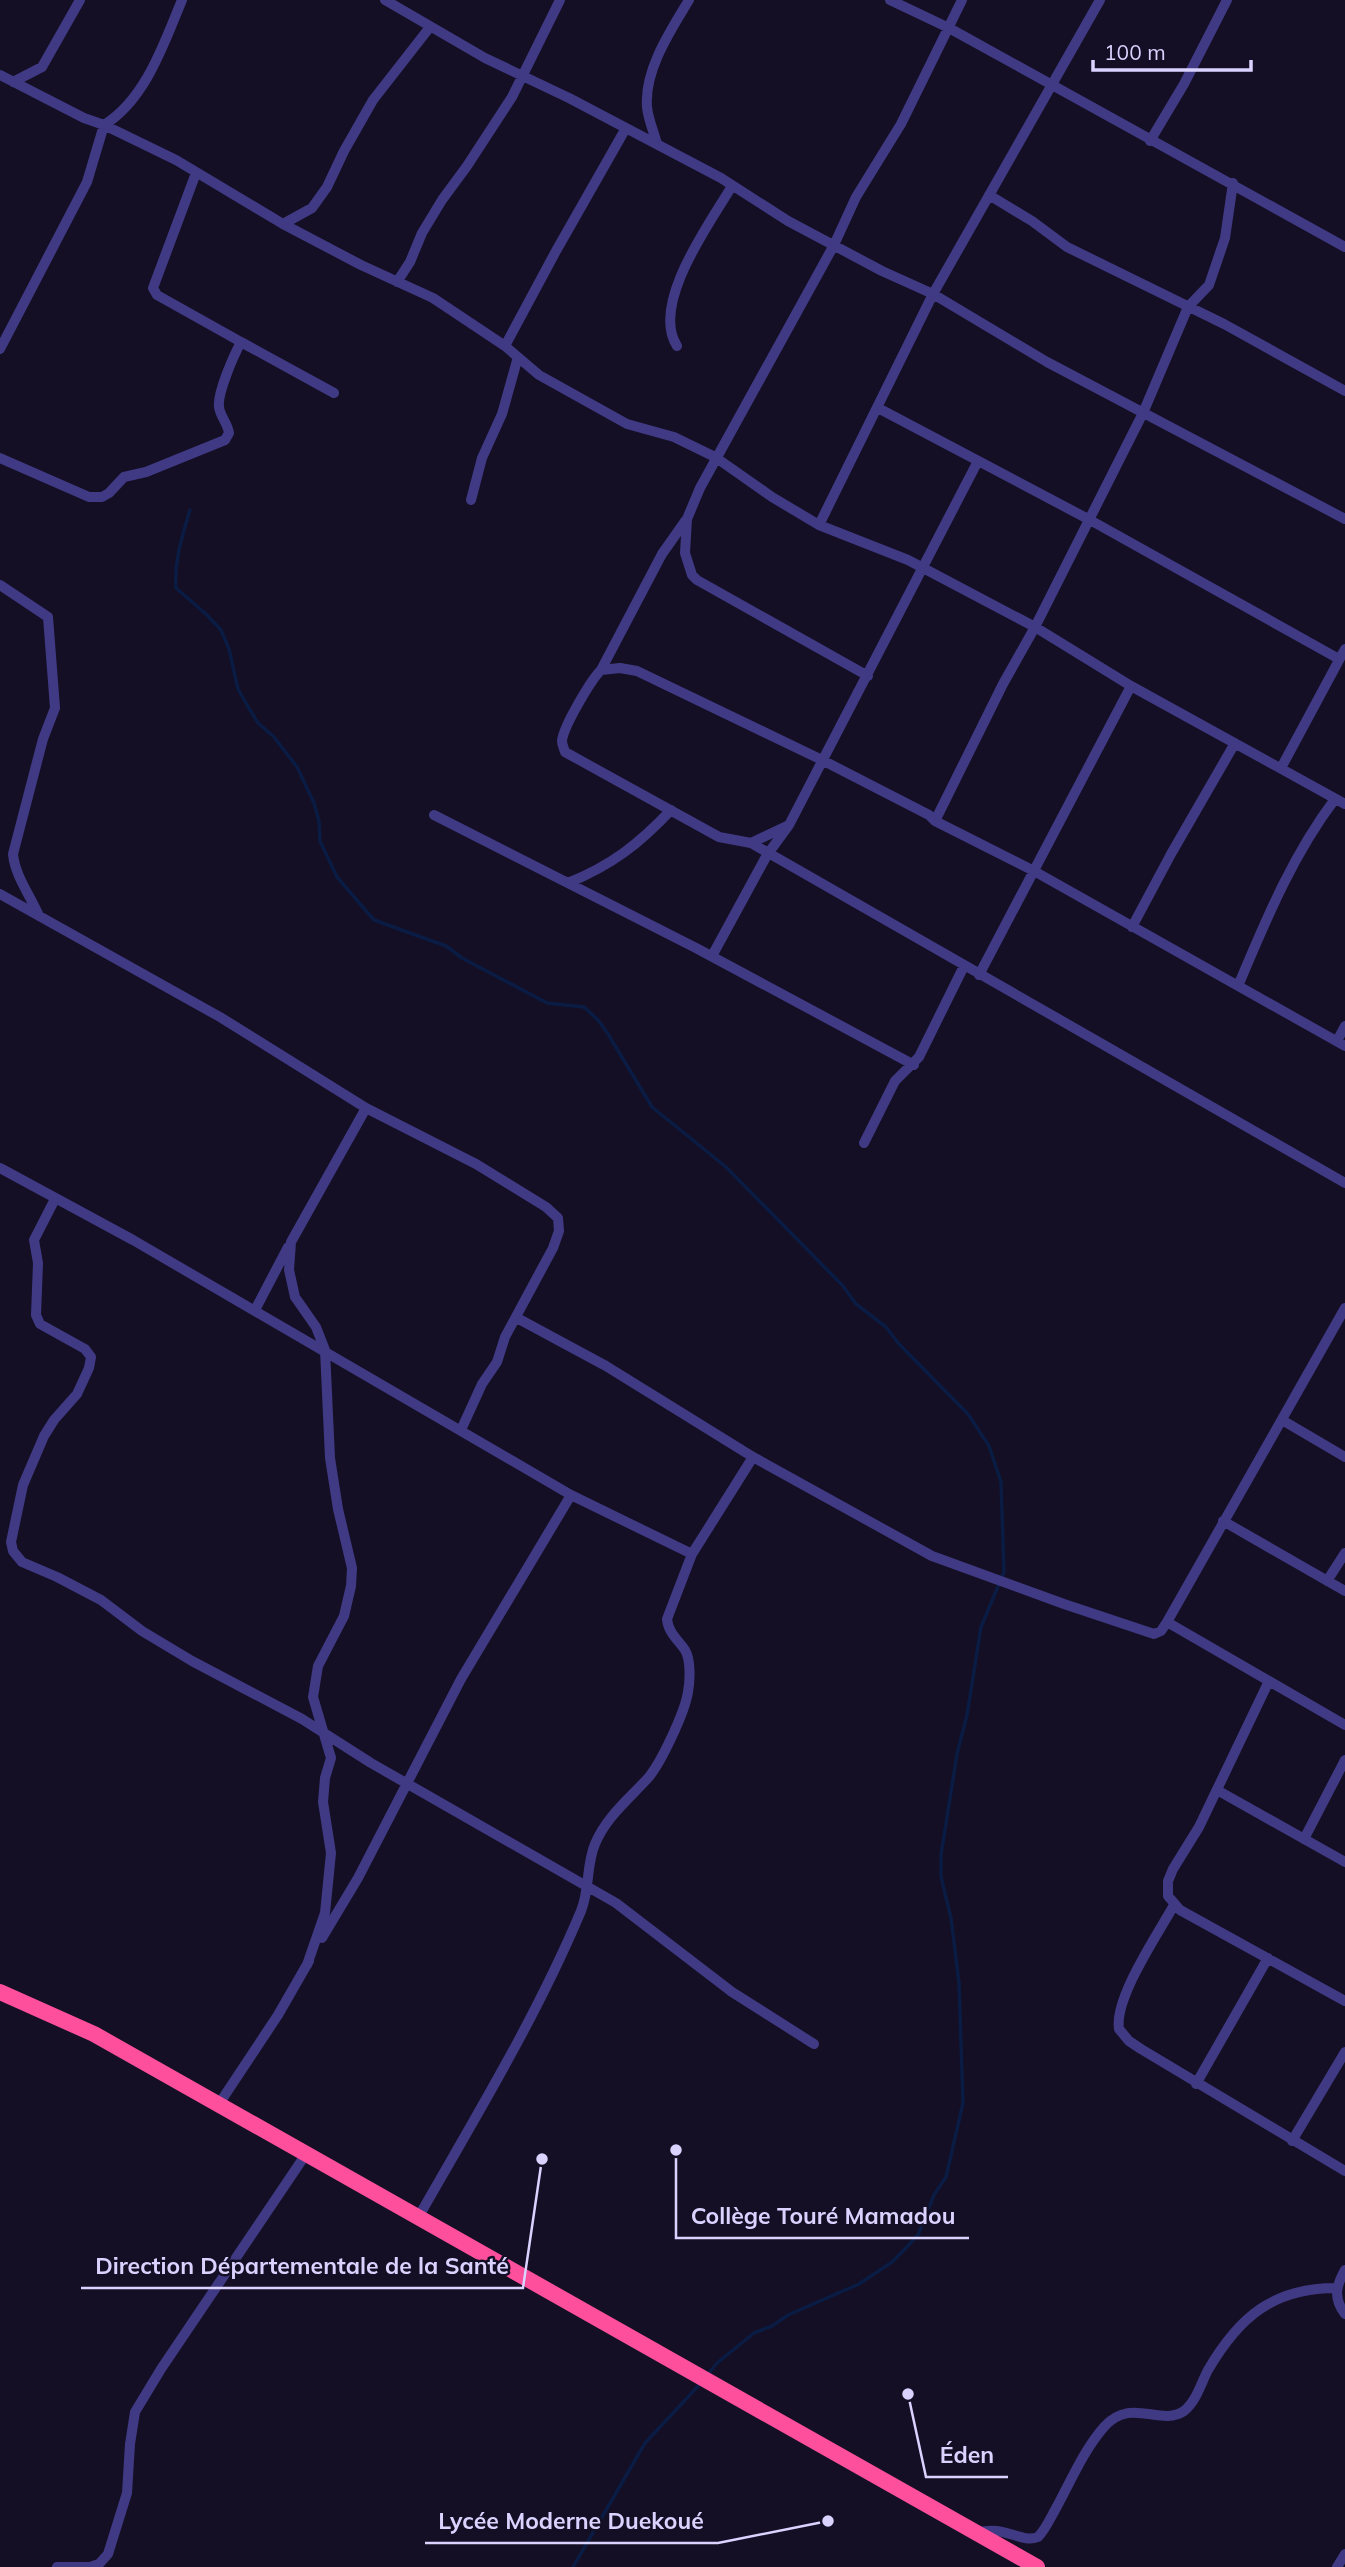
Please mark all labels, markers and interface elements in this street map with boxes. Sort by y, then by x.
scale bar [1093,28,1250,72]
text: 100 m [1104,39,1166,65]
callout: Collège Touré Mamadou [676,2194,969,2238]
text: Collège Touré Mamadou [691,2201,955,2230]
callout: Direction Départementale de la Santé [81,2244,523,2288]
text: Direction Départementale de la Santé [95,2251,509,2280]
callout: Éden [926,2433,1008,2477]
text: Éden [940,2440,994,2469]
callout: Lycée Moderne Duekoué [425,2499,718,2543]
text: Lycée Moderne Duekoué [438,2506,704,2535]

